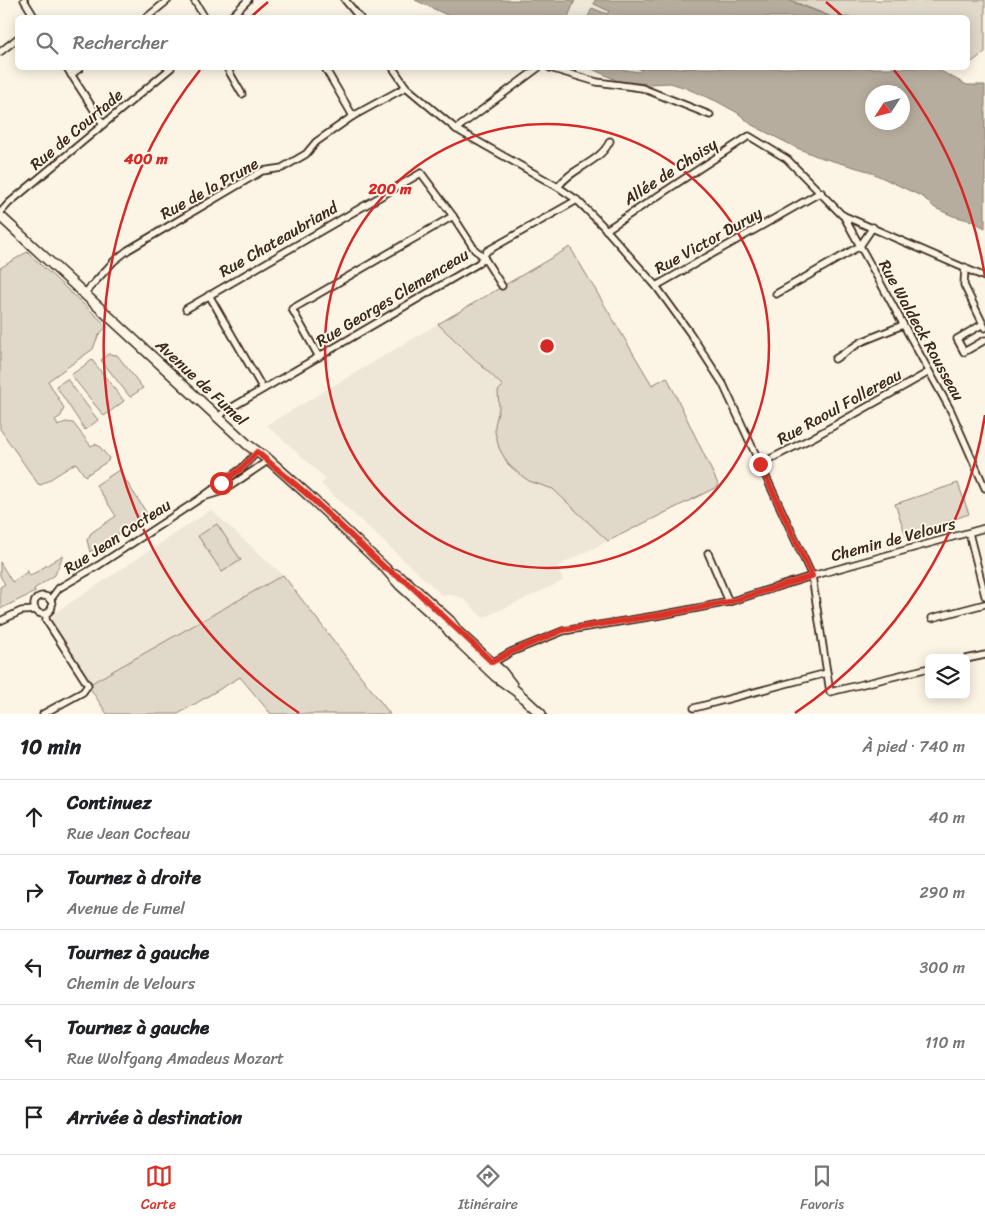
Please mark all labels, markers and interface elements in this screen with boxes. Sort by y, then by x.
search box [15,15,970,70]
text: Rechercher [73,26,168,59]
icon: search [33,29,61,57]
street label: Rue de Courtade [23,81,130,178]
north arrow [865,85,910,130]
street label: Allée de Choisy [617,130,724,213]
text: 400 m [123,146,168,172]
street label: Rue de la Prune [155,149,264,228]
text: 200 m [367,176,412,202]
street label: Rue Chateaubriand [213,193,345,285]
street label: Rue Victor Duruy [649,198,768,282]
street label: Rue Georges Clemenceau [310,240,475,355]
street label: Rue Waldeck Rousseau [871,254,973,407]
street label: Avenue de Fumel [148,331,255,433]
centre of rings [538,337,556,355]
street label: Rue Raoul Follereau [771,360,908,453]
route end [749,453,772,476]
route start [210,472,233,495]
street label: Rue Jean Cocteau [58,490,177,582]
street label: Chemin de Velours [828,509,959,570]
map controls [925,654,970,699]
button: layers [925,654,970,699]
text: 10 min [20,728,81,766]
text: À pied · 740 m [863,732,965,761]
text: Continuez [67,786,152,819]
icon: ahead [20,803,48,831]
text: 40 m [928,803,965,832]
text: Rue Jean Cocteau [67,819,190,848]
text: Tournez à droite [67,861,201,894]
icon: right [20,878,48,906]
text: 290 m [919,878,965,907]
text: Avenue de Fumel [67,894,185,923]
text: Tournez à gauche [67,936,209,969]
icon: left [20,953,48,981]
text: 300 m [920,953,965,982]
text: Chemin de Velours [67,969,195,998]
text: Tournez à gauche [67,1011,209,1044]
icon: left [20,1028,48,1056]
text: 110 m [925,1028,965,1057]
text: Rue Wolfgang Amadeus Mozart [67,1044,284,1073]
text: Arrivée à destination [67,1101,242,1134]
icon: arrive [20,1103,48,1131]
tab: Carte [141,1162,176,1217]
tab: Itinéraire [458,1162,518,1217]
tab: Favoris [800,1162,844,1217]

